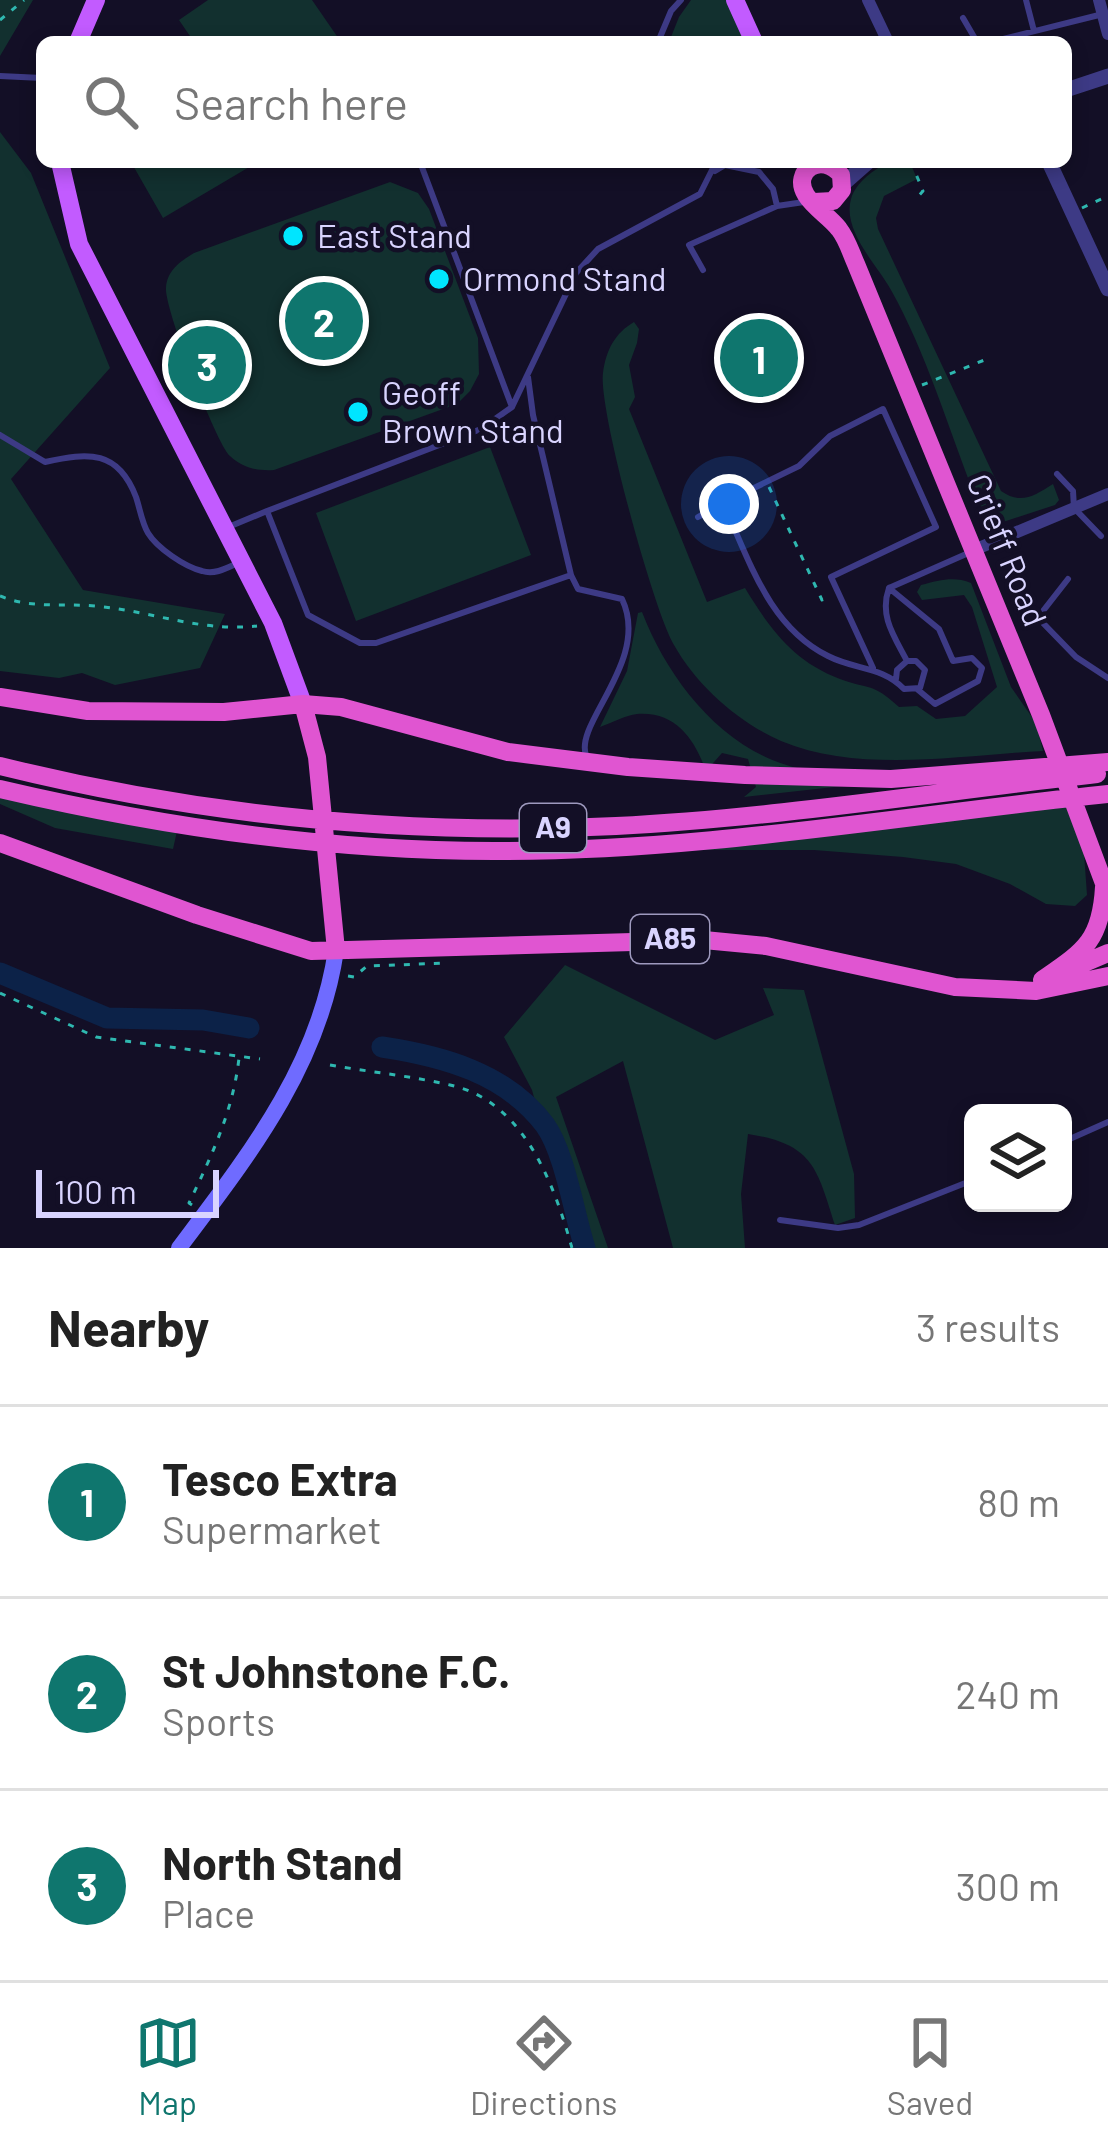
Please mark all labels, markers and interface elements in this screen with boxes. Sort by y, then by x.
search box [36,36,1072,168]
icon: search [78,69,144,135]
text: Search here [174,75,408,129]
place label: East Stand [317,215,472,255]
marker: East Stand [280,223,306,249]
place label: Ormond Stand [463,258,666,298]
marker: Ormond Stand [426,266,452,292]
pin: 2 [285,276,363,366]
pin: 1 [720,313,798,403]
pin: 3 [168,320,246,410]
place label: Geoff Brown Stand [382,372,564,450]
marker: Geoff Brown Stand [345,399,371,425]
street label: Crieff Road [959,468,1057,632]
your location [699,474,759,534]
road number: A9 [520,804,586,852]
road number: A85 [631,915,709,963]
map controls [964,1104,1072,1212]
button: layers [964,1104,1072,1212]
scale bar [36,1164,219,1217]
text: 100 m [54,1171,137,1211]
text: Nearby [48,1296,209,1357]
text: 3 results [916,1303,1060,1350]
text: Tesco Extra [162,1451,398,1505]
text: 1 [80,1478,94,1525]
text: 80 m [978,1478,1060,1525]
text: Supermarket [162,1505,382,1552]
text: St Johnstone F.C. [162,1643,510,1697]
text: 2 [76,1670,98,1717]
text: 240 m [956,1670,1060,1717]
text: Sports [162,1697,275,1744]
text: North Stand [162,1835,403,1889]
text: 3 [76,1862,98,1909]
text: 300 m [956,1862,1060,1909]
text: Place [162,1889,255,1936]
tab: Map [135,2010,201,2122]
tab: Directions [470,2010,617,2122]
tab: Saved [887,2010,973,2122]

